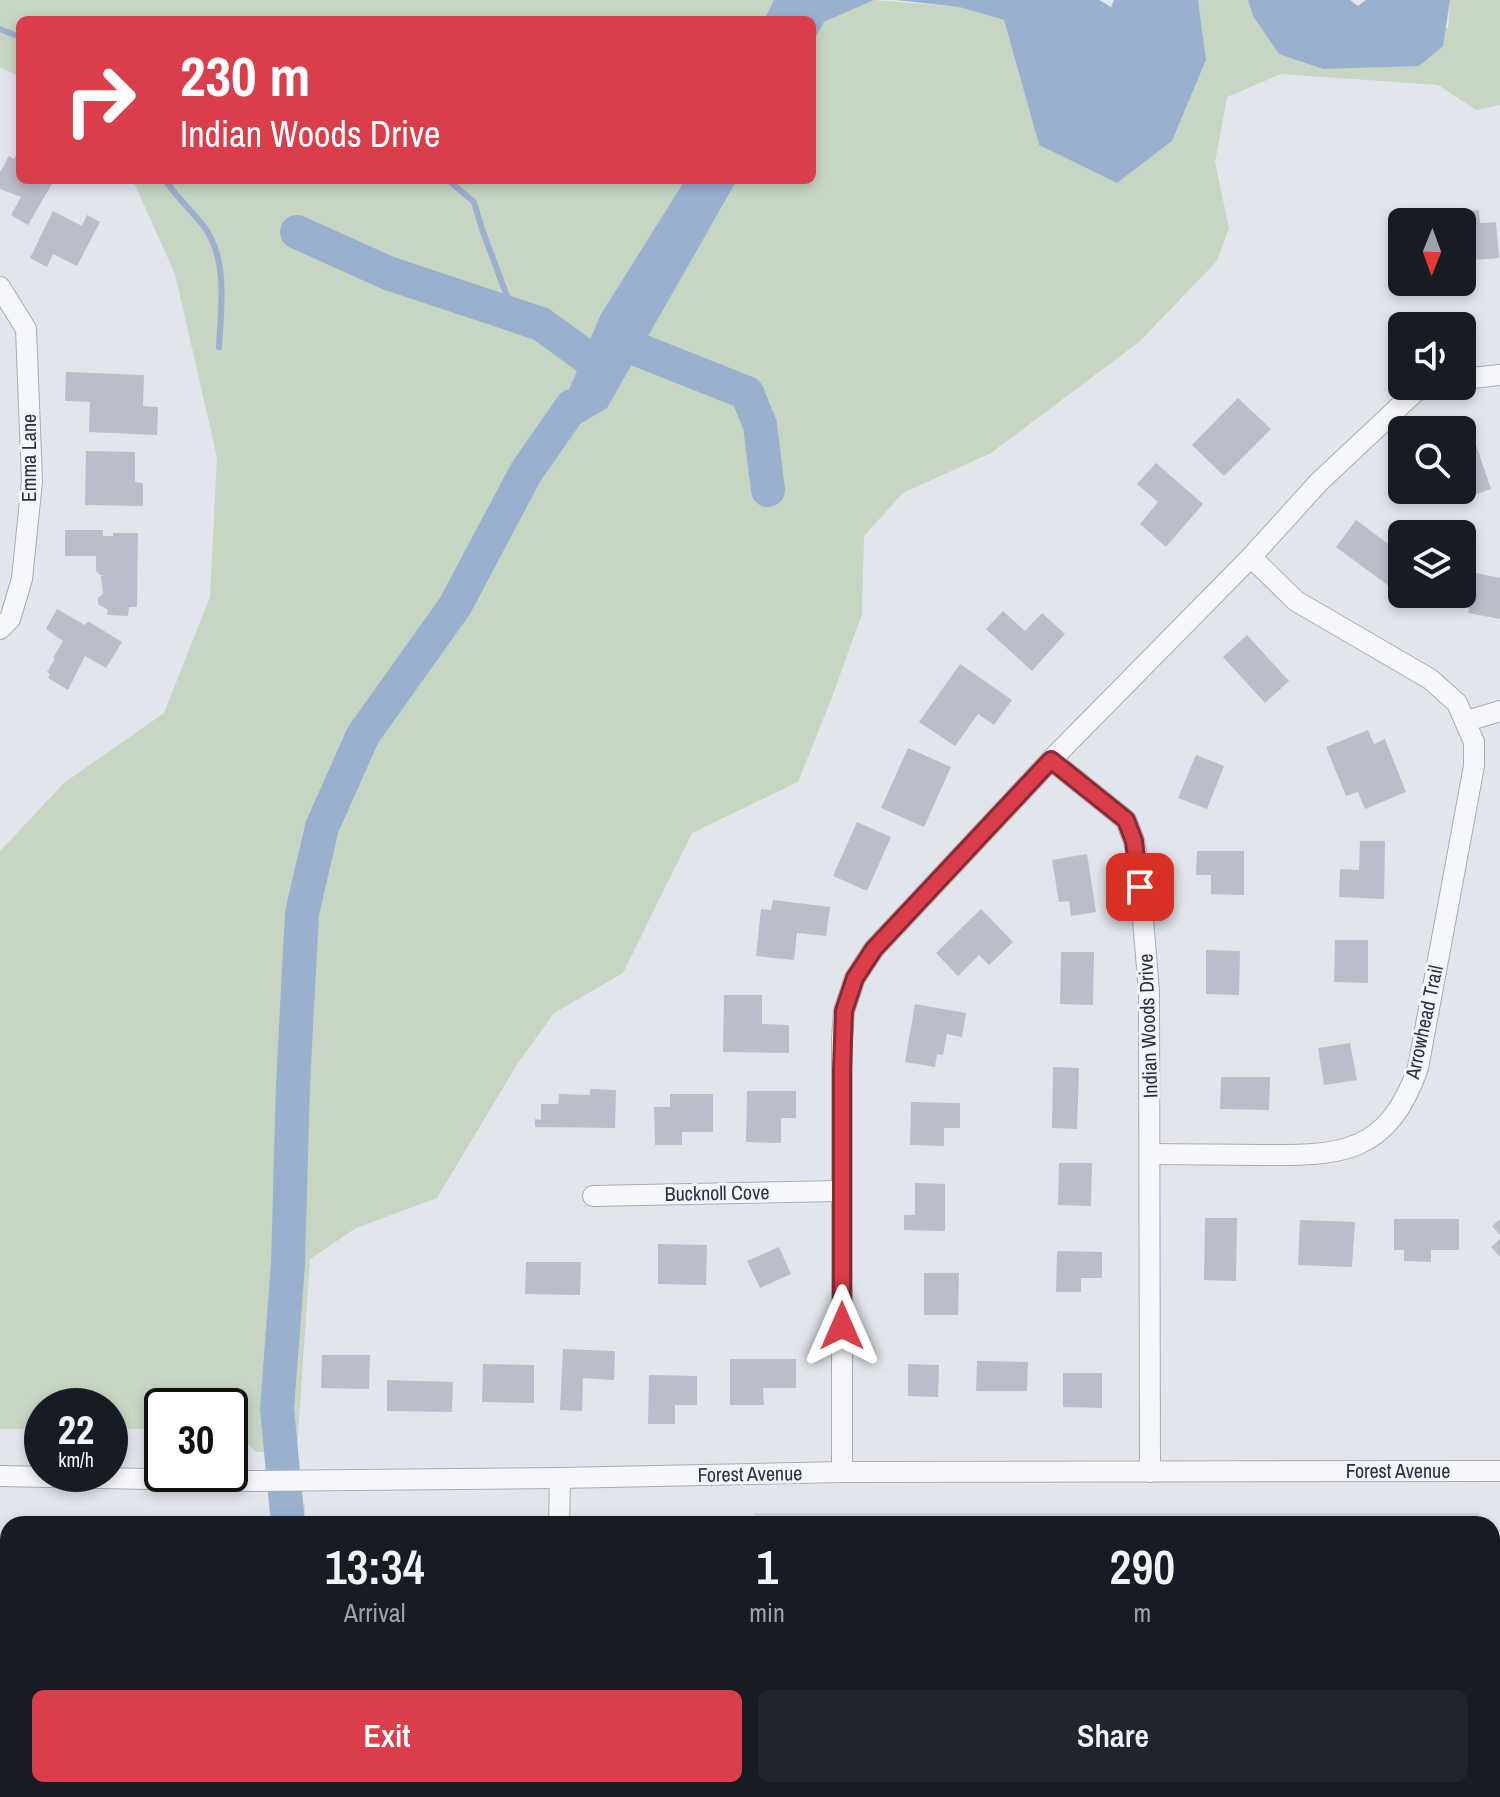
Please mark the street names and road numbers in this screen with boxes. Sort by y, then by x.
street label: Emma Lane [15,414,42,502]
street label: Indian Woods Drive [1131,953,1164,1099]
street label: Arrowhead Trail [1398,962,1449,1082]
street label: Bucknoll Cove [664,1178,770,1207]
street label: Forest Avenue [1346,1457,1450,1484]
street label: Forest Avenue [697,1459,803,1488]

